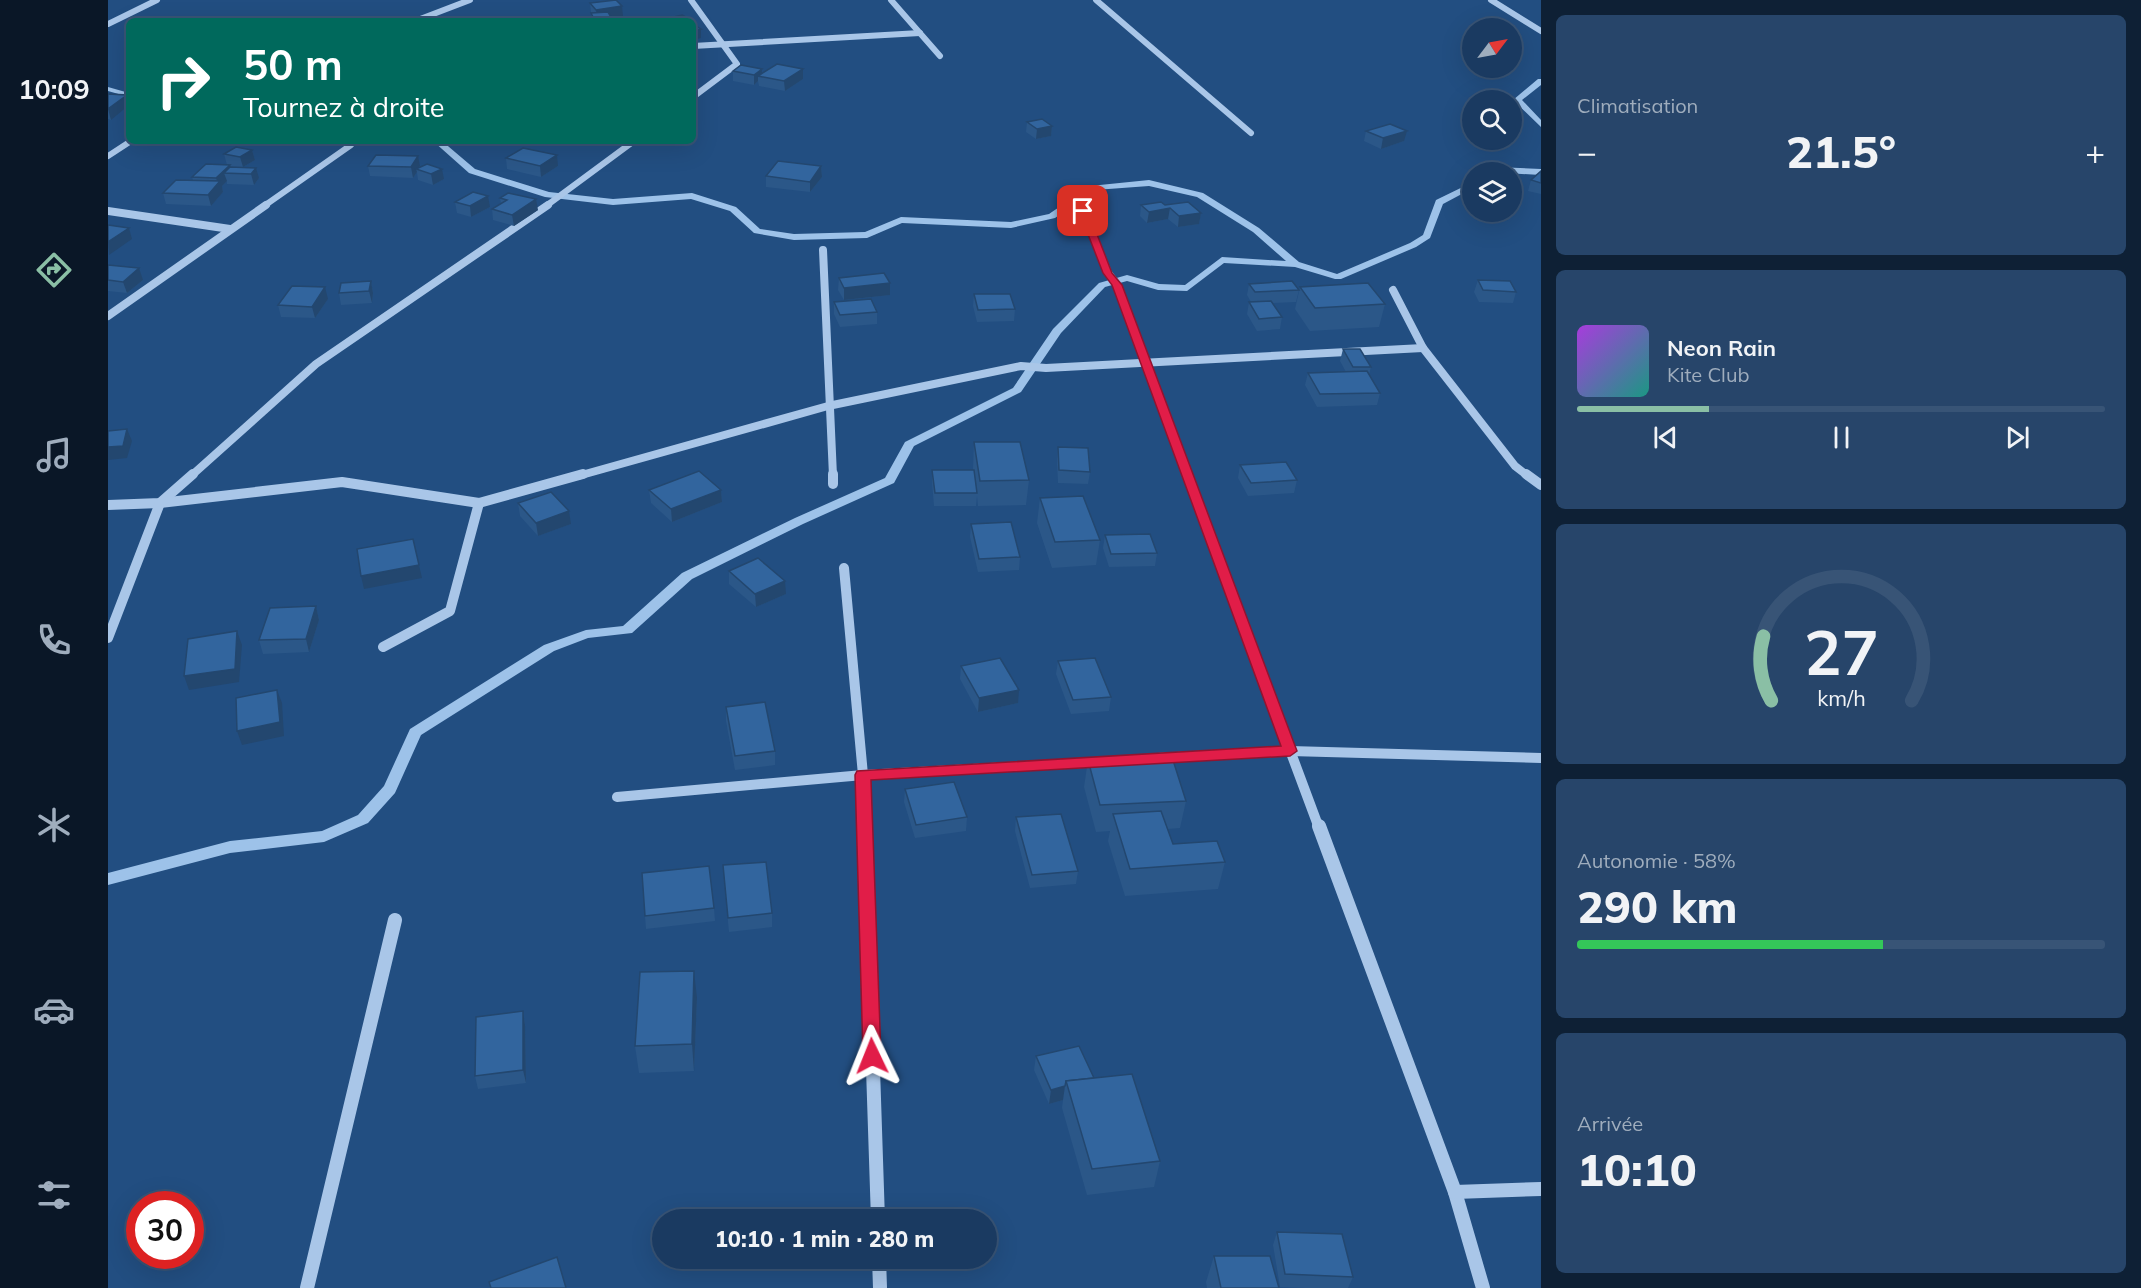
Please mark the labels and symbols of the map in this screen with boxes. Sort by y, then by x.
north arrow [1462,18,1522,78]
pin [1057,185,1108,236]
position arrow [840,1024,904,1088]
speed limit sign: 30 [126,1191,204,1269]

